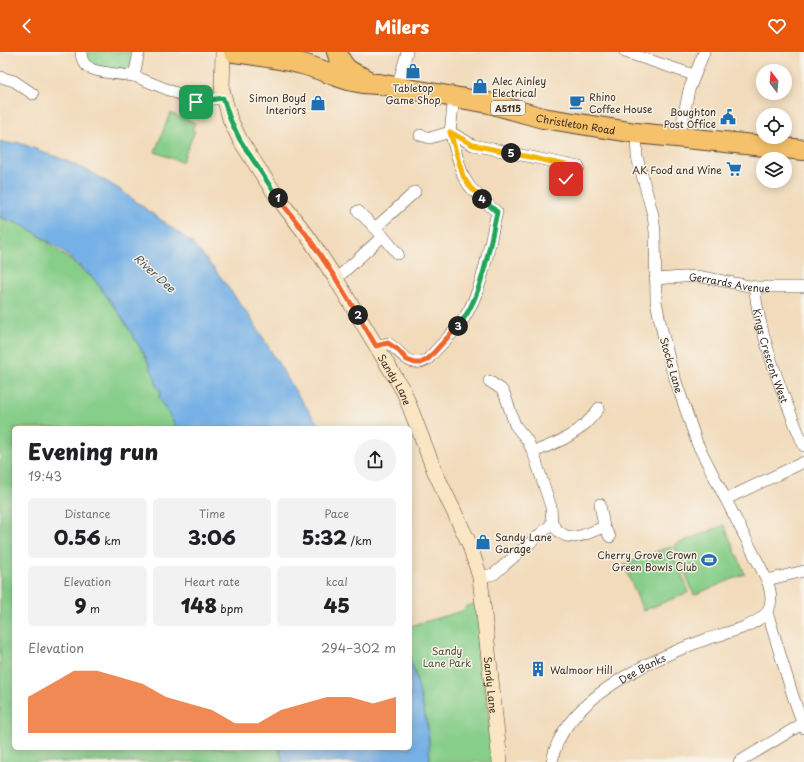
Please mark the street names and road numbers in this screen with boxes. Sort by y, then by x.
road number: A5115 [491,101,525,115]
street label: Christleton Road [534,109,617,137]
street label: Gerrards Avenue [688,269,770,295]
street label: Kings Crescent West [750,307,793,405]
street label: Stocks Lane [657,335,687,395]
street label: Sandy Lane [375,351,416,407]
street label: Dee Banks [615,649,668,686]
street label: Sandy Lane [481,656,502,714]

